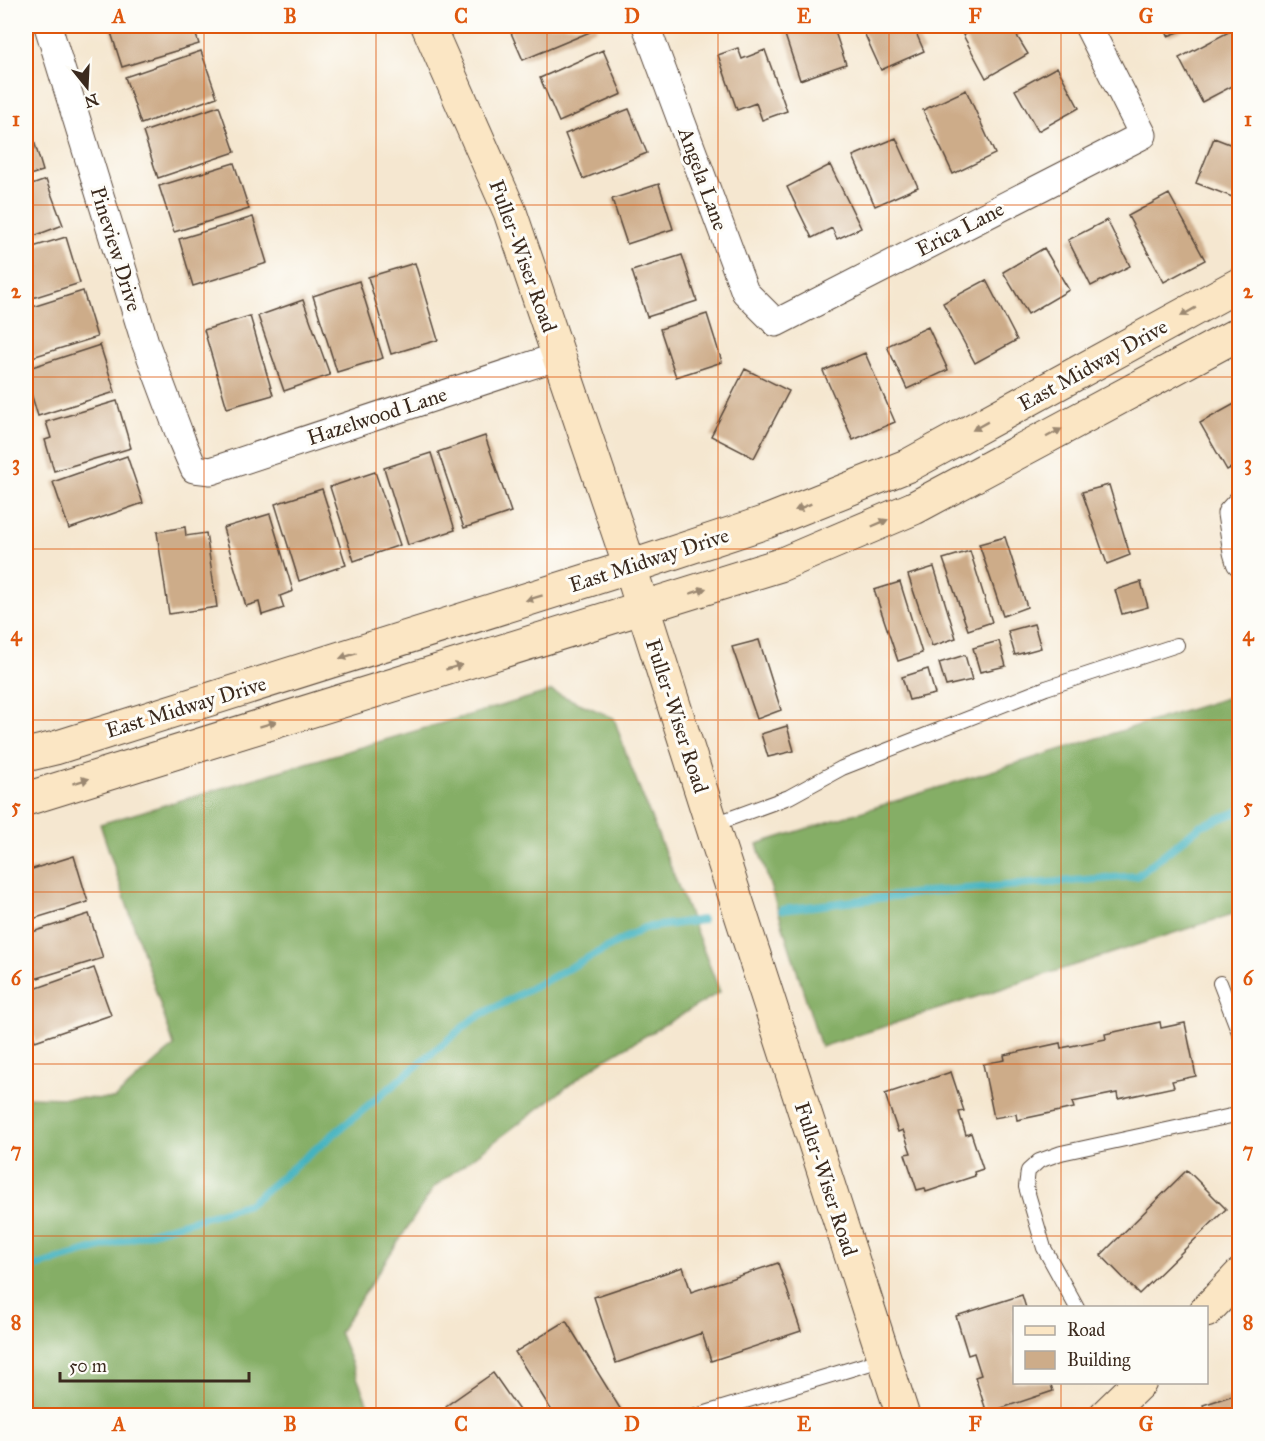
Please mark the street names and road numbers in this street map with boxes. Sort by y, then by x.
street label: Angela Lane [672,123,734,234]
street label: Fuller-Wiser Road [483,176,563,336]
street label: Pineview Drive [85,183,147,315]
street label: Erica Lane [912,196,1009,262]
street label: East Midway Drive [1014,313,1172,417]
street label: Hazelwood Lane [304,381,451,451]
street label: East Midway Drive [566,522,732,598]
street label: Fuller-Wiser Road [640,636,714,797]
street label: East Midway Drive [103,670,270,744]
street label: Fuller-Wiser Road [789,1099,863,1260]

